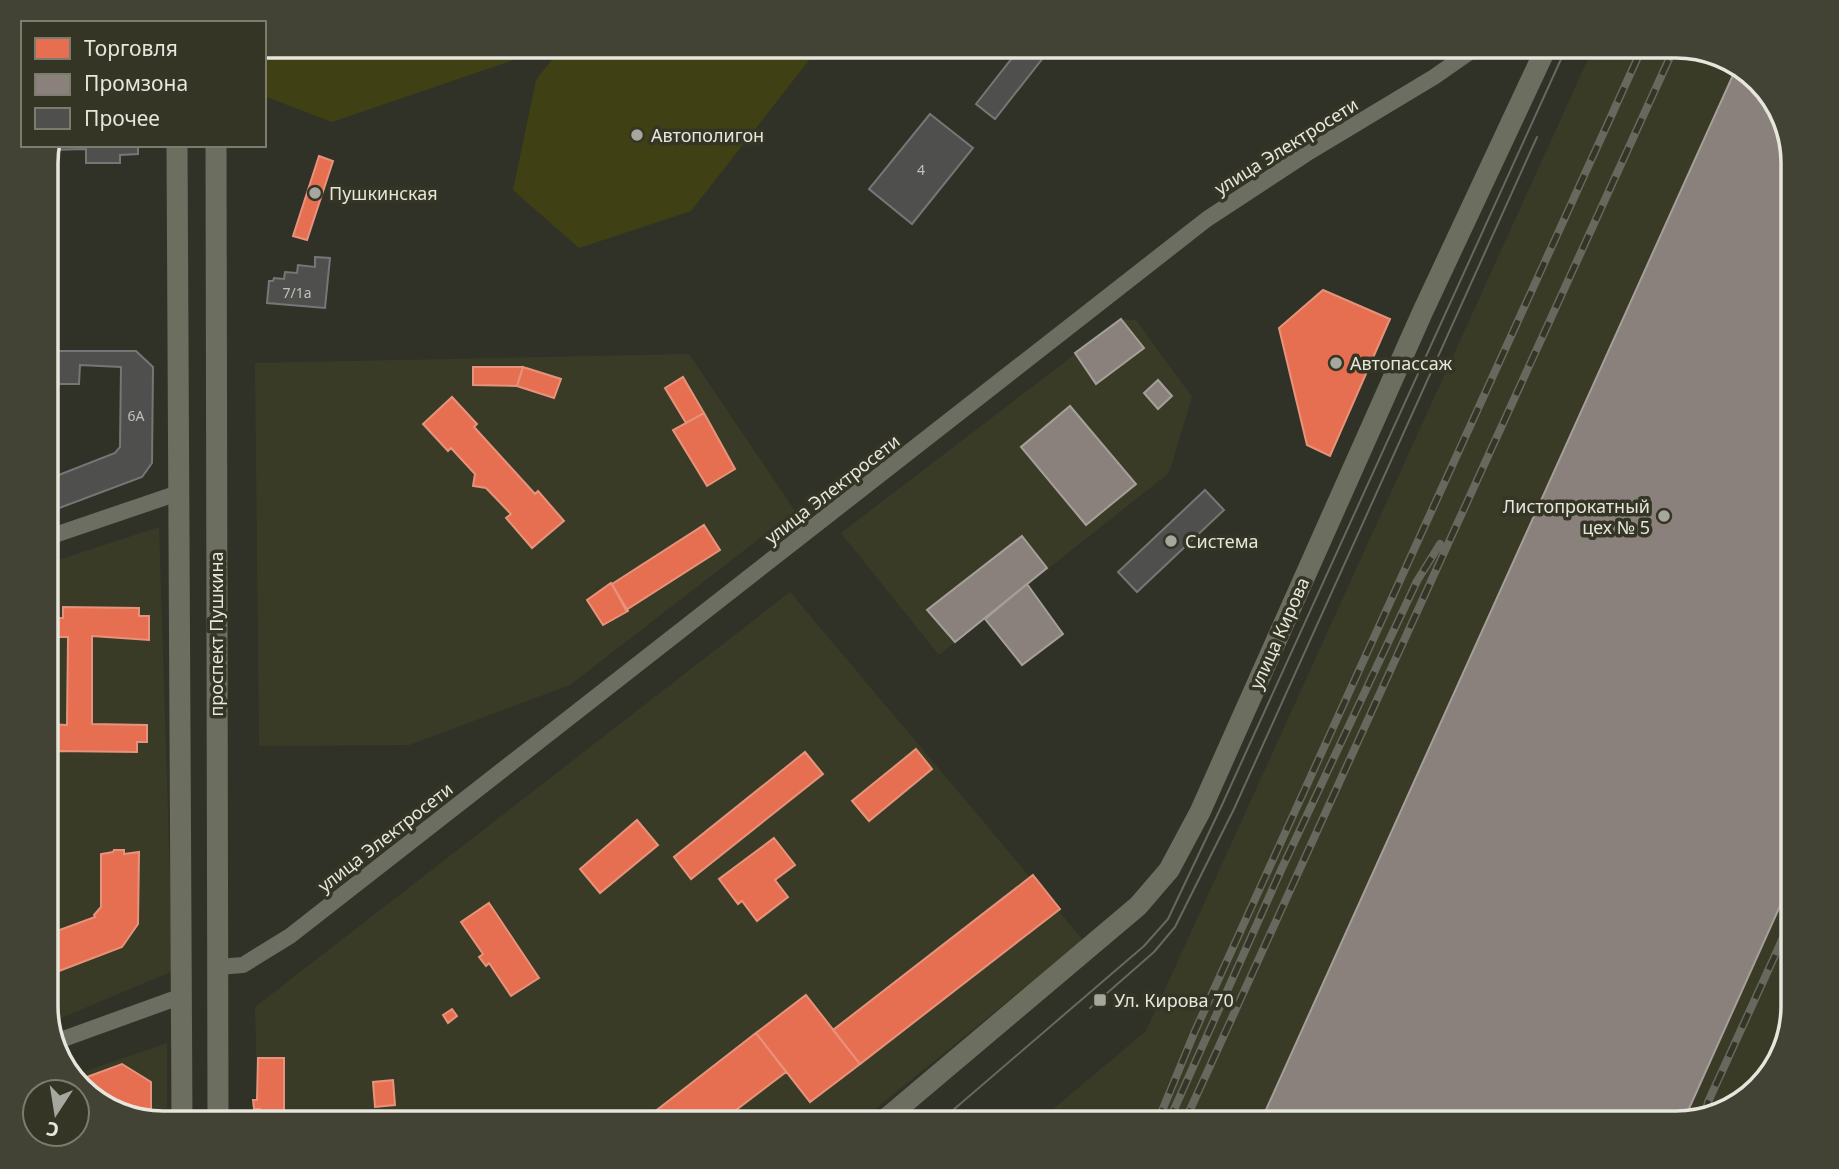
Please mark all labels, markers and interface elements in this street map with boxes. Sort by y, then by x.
legend [21,21,266,147]
text: Торговля [84,34,178,62]
text: Промзона [84,69,188,97]
street label: улица Электросети [1210,92,1362,200]
text: Прочее [84,104,160,132]
place label: Автополигон [651,123,764,147]
marker: Автополигон [629,127,645,143]
house number: 4 [917,160,925,179]
place label: Пушкинская [329,181,438,205]
marker: Пушкинская [307,185,323,201]
house number: 7/1а [282,283,312,302]
place label: Автопассаж [1350,351,1452,375]
marker: Автопассаж [1328,355,1344,371]
house number: 6А [128,406,145,425]
street label: улица Электросети [760,429,904,549]
place label: Листопрокатный цех № 5 [1503,494,1650,539]
marker: Листопрокатный цех № 5 [1656,508,1672,524]
place label: Система [1185,529,1259,553]
marker: Система [1163,533,1179,549]
street label: проспект Пушкина [204,551,228,717]
street label: улица Кирова [1244,573,1314,693]
street label: улица Электросети [313,777,457,897]
place label: Ул. Кирова 70 [1114,988,1234,1012]
marker: Ул. Кирова 70 [1092,992,1108,1008]
north arrow [21,1078,91,1148]
text: С [44,1116,61,1144]

